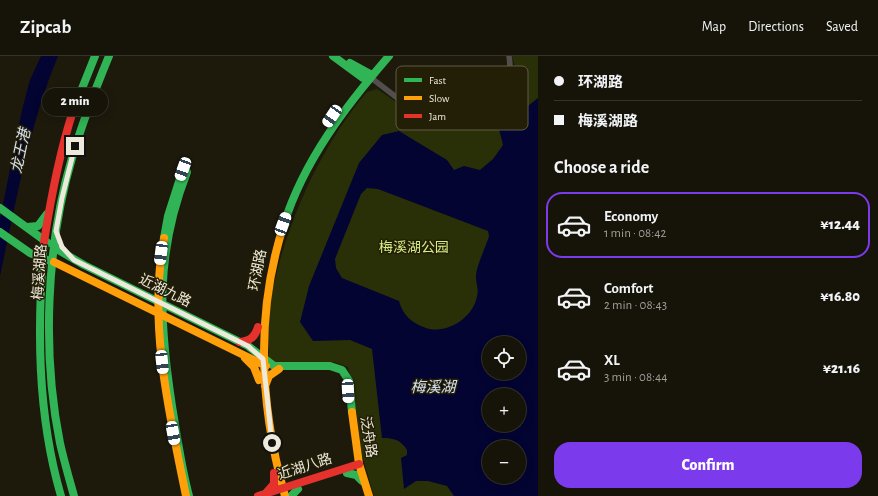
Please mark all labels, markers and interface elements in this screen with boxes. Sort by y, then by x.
text: Zipcab [20,18,71,37]
text: Map [702,20,726,34]
text: Directions [748,20,804,34]
text: Saved [826,20,858,34]
legend [396,66,528,130]
text: Fast [429,75,447,86]
text: 环湖路 [578,75,623,90]
callout: 2 min [42,88,108,116]
text: Slow [429,93,450,104]
text: 2 min [60,95,90,108]
car [320,103,344,129]
text: Jam [429,111,446,122]
text: 梅溪湖路 [578,114,638,129]
water label: 龙王港 [8,125,33,175]
route end [66,137,84,155]
car [173,156,193,182]
text: Choose a ride [554,159,649,177]
icon: car [556,207,592,243]
text: Economy [604,209,658,224]
car [273,211,293,237]
text: ¥12.44 [820,217,860,232]
text: 1 min · 08:42 [604,227,666,240]
car [154,240,168,266]
park label: 梅溪湖公园 [379,240,449,255]
street label: 梅溪湖路 [30,244,49,300]
street label: 环湖路 [246,248,269,292]
street label: 近湖九路 [137,272,194,310]
icon: car [556,279,592,315]
text: Comfort [604,281,653,296]
text: ¥16.80 [820,289,860,304]
text: 2 min · 08:43 [604,299,667,312]
map controls [482,336,526,484]
button: locate [482,336,526,380]
car [155,349,169,375]
icon: car [556,351,592,387]
text: XL [604,353,620,368]
text: ¥21.16 [823,361,860,376]
text: 3 min · 08:44 [604,371,668,384]
car [341,379,355,403]
water label: 梅溪湖 [410,379,457,395]
button: + [482,388,526,432]
street label: 泛舟路 [358,415,379,459]
car [165,420,181,446]
route start [263,434,281,452]
button: − [482,440,526,484]
button: Confirm [554,442,862,488]
street label: 近湖八路 [276,451,334,482]

